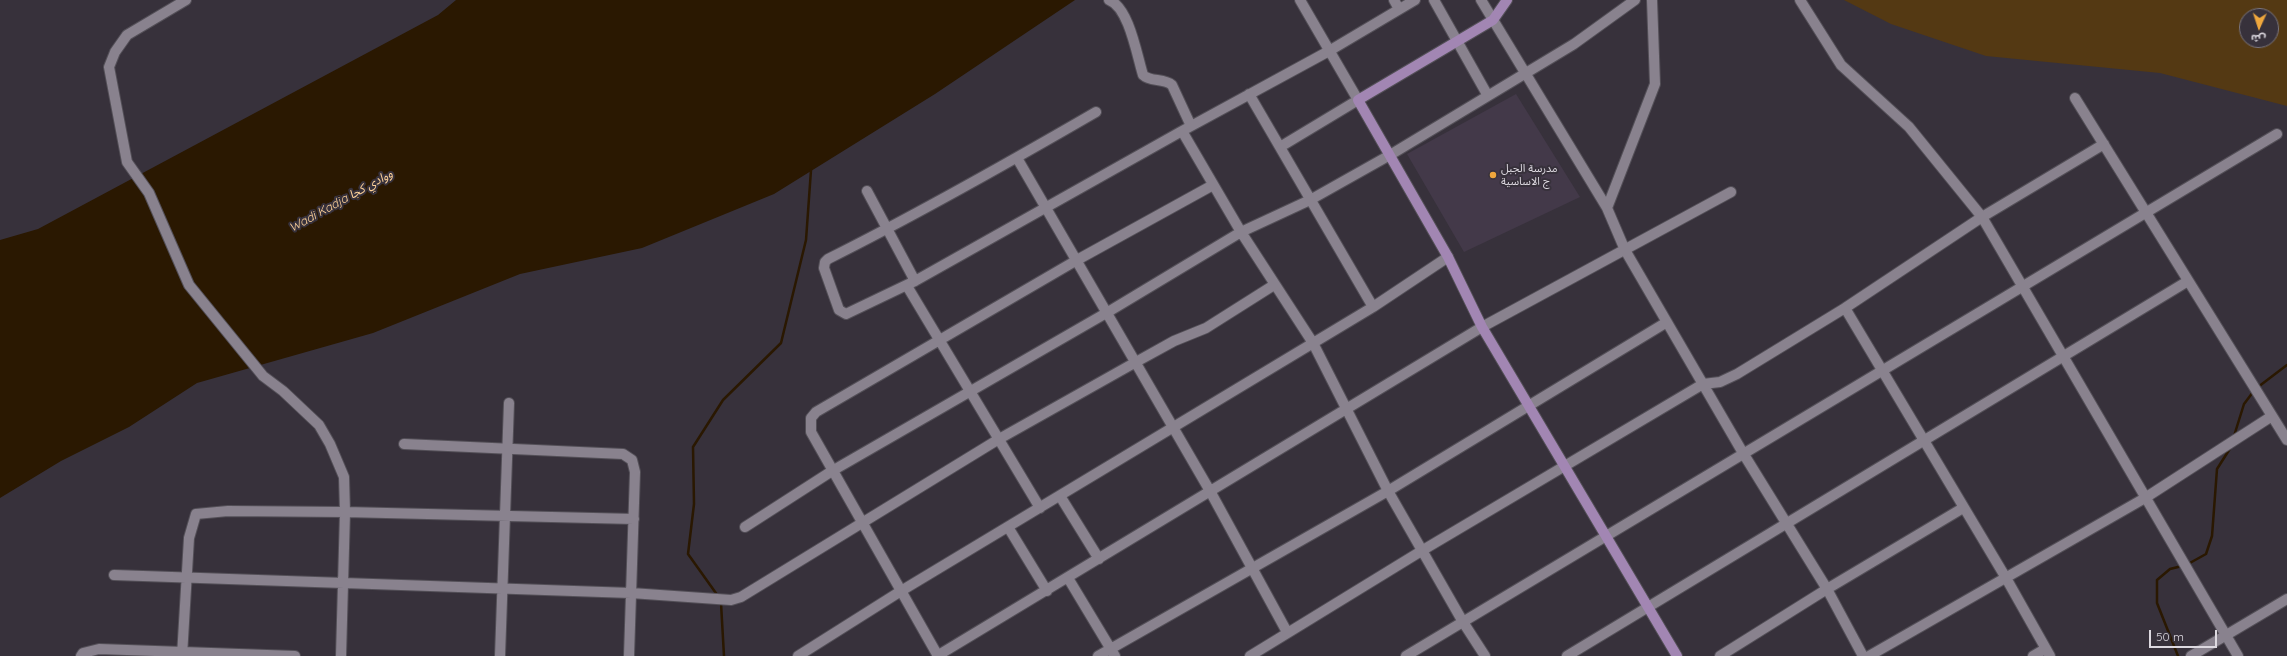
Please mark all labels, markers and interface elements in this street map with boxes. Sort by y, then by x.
north arrow [2239,8,2279,48]
text: ش [2251,32,2266,46]
place label: مدرسة الجبل ج الاساسية [1501,162,1558,188]
water label: Wadi Kadja ووادي كجا [287,167,395,235]
marker: مدرسة الجبل ج الاساسية [1488,170,1498,180]
scale bar [2151,622,2219,648]
text: 50 m [2156,629,2184,644]

